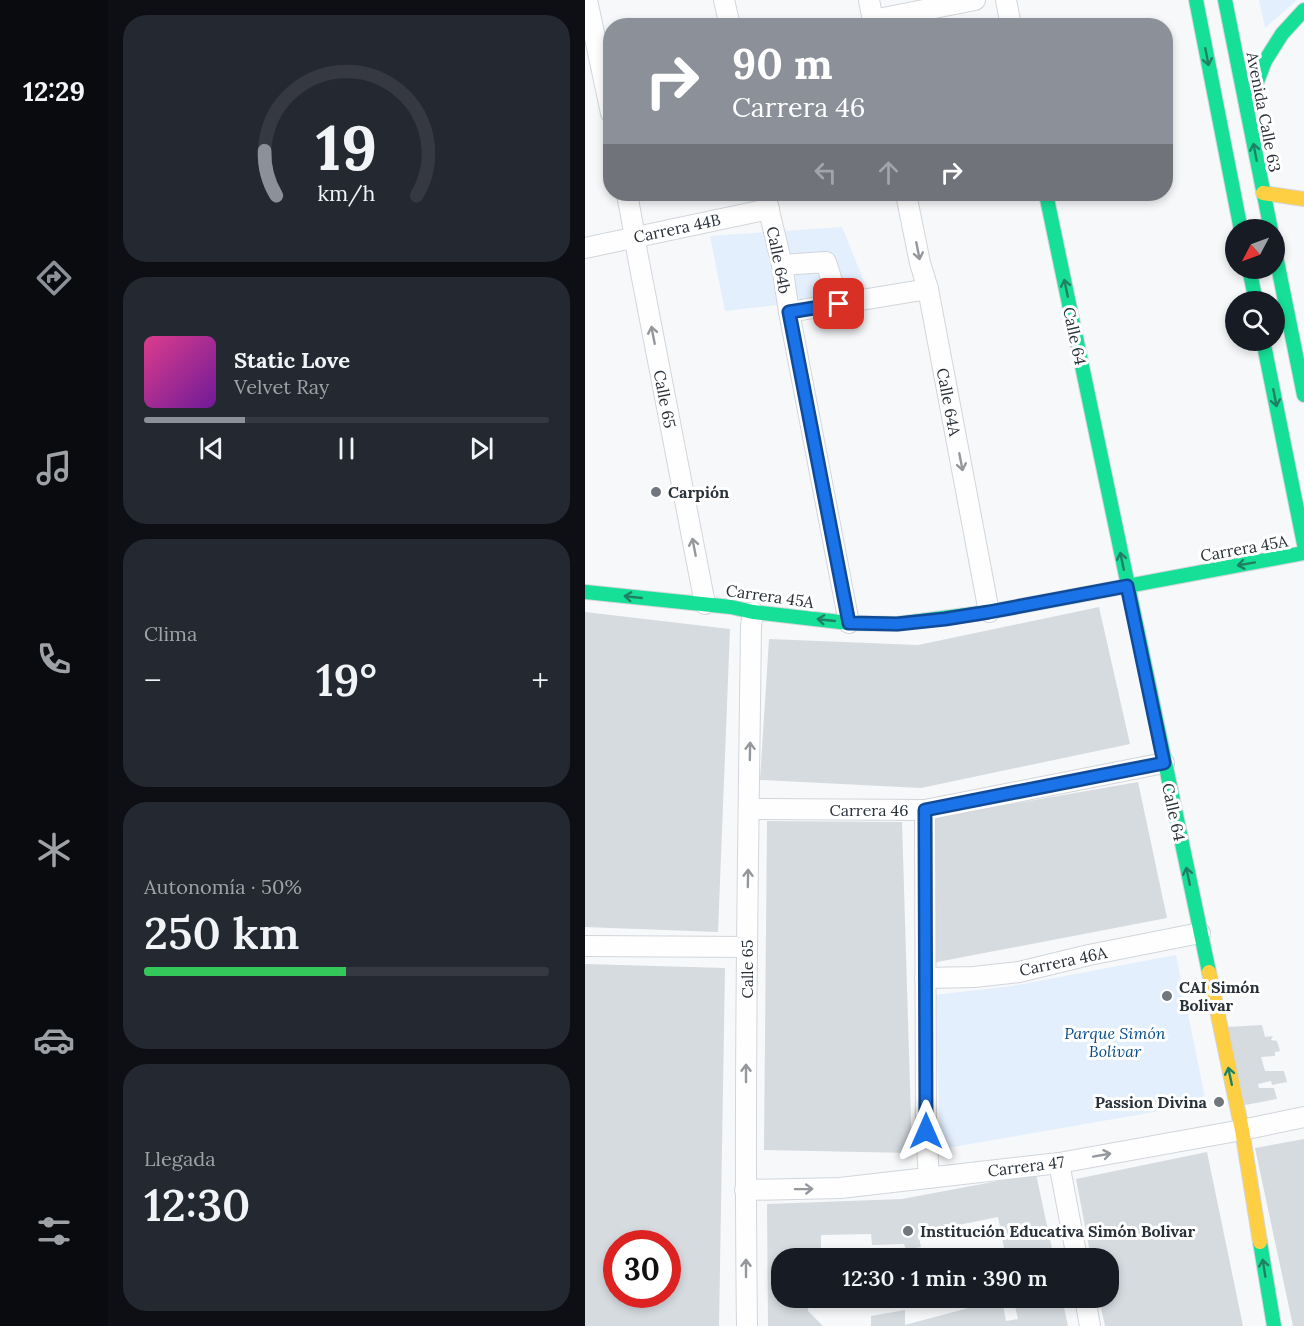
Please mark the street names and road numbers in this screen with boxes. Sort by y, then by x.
street label: Avenida Calle 63 [1242,49,1285,174]
street label: Carrera 44B [632,209,722,247]
street label: Calle 64b [763,225,795,295]
street label: Calle 64 [1059,305,1091,367]
street label: Calle 64A [933,366,966,439]
street label: Calle 65 [650,368,680,430]
street label: Carrera 45A [1199,530,1290,566]
street label: Carrera 45A [725,580,816,612]
street label: Calle 64 [1158,781,1190,843]
street label: Carrera 46 [829,800,909,820]
street label: Calle 65 [737,940,757,999]
street label: Carrera 46A [1017,942,1110,980]
street label: Carrera 47 [986,1151,1066,1181]

